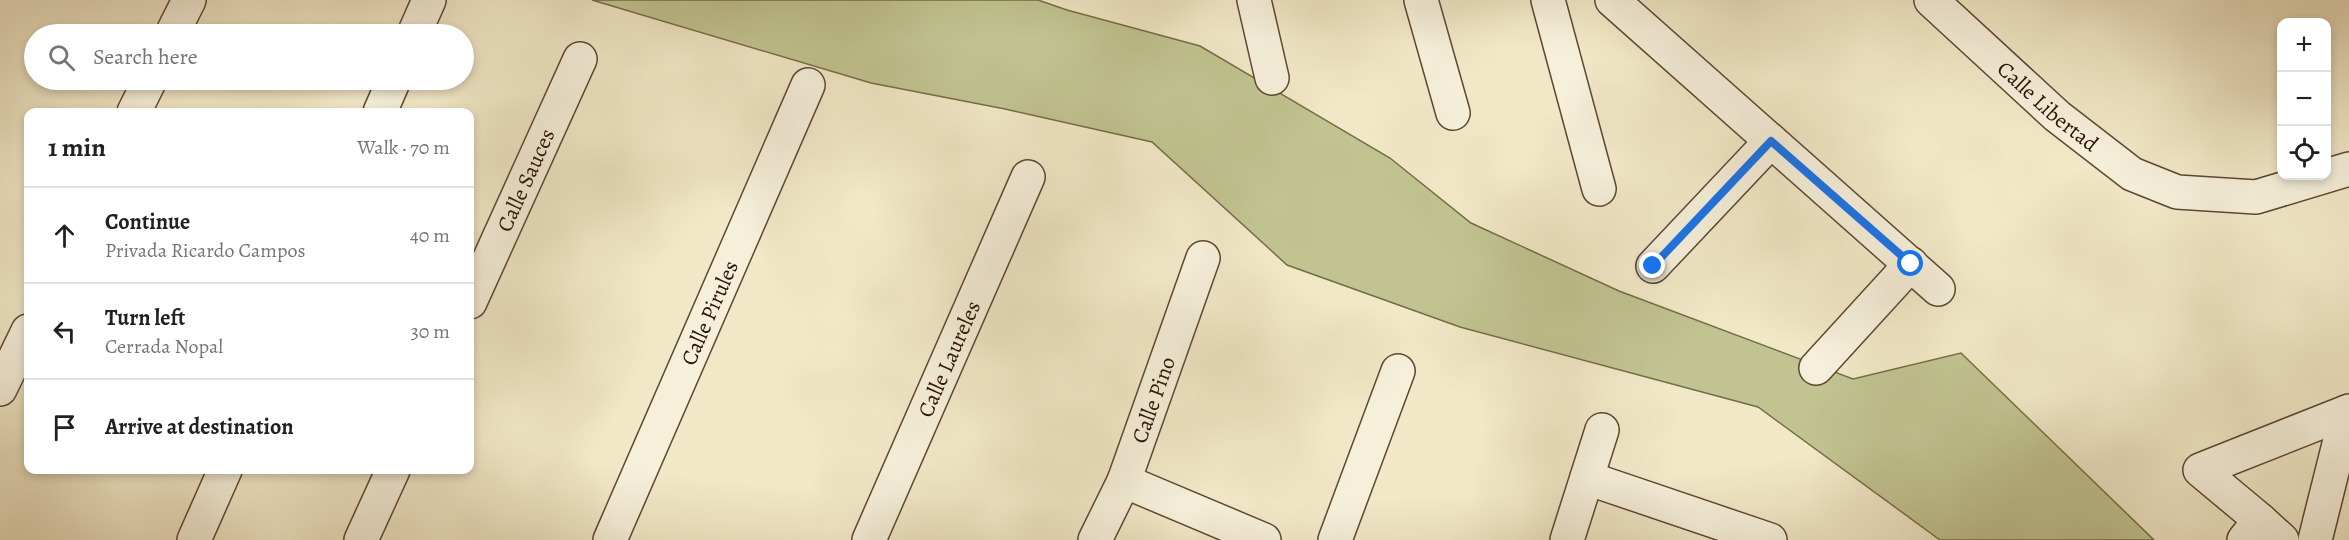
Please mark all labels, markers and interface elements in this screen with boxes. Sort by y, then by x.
map controls [2277,18,2331,180]
button: + [2277,18,2331,72]
search box [24,24,474,90]
icon: search [45,41,78,74]
text: Search here [93,42,198,72]
street label: Calle Libertad [1990,54,2105,159]
button: − [2277,72,2331,126]
street label: Calle Sauces [490,124,563,237]
button: locate [2277,126,2331,180]
text: 1 min [48,130,106,165]
text: Walk · 70 m [357,134,450,161]
text: Continue [105,207,190,237]
icon: ahead [48,219,81,252]
text: 40 m [410,222,450,249]
text: Privada Ricardo Campos [105,237,305,264]
route start [1897,250,1923,276]
route end [1639,252,1665,278]
street label: Calle Pirules [674,256,746,370]
street label: Calle Laureles [911,296,988,422]
text: Turn left [105,303,185,333]
icon: left [48,315,81,348]
text: 30 m [410,318,450,345]
text: Cerrada Nopal [105,333,223,360]
street label: Calle Pino [1125,352,1183,448]
icon: arrive [48,411,81,444]
text: Arrive at destination [105,412,294,442]

